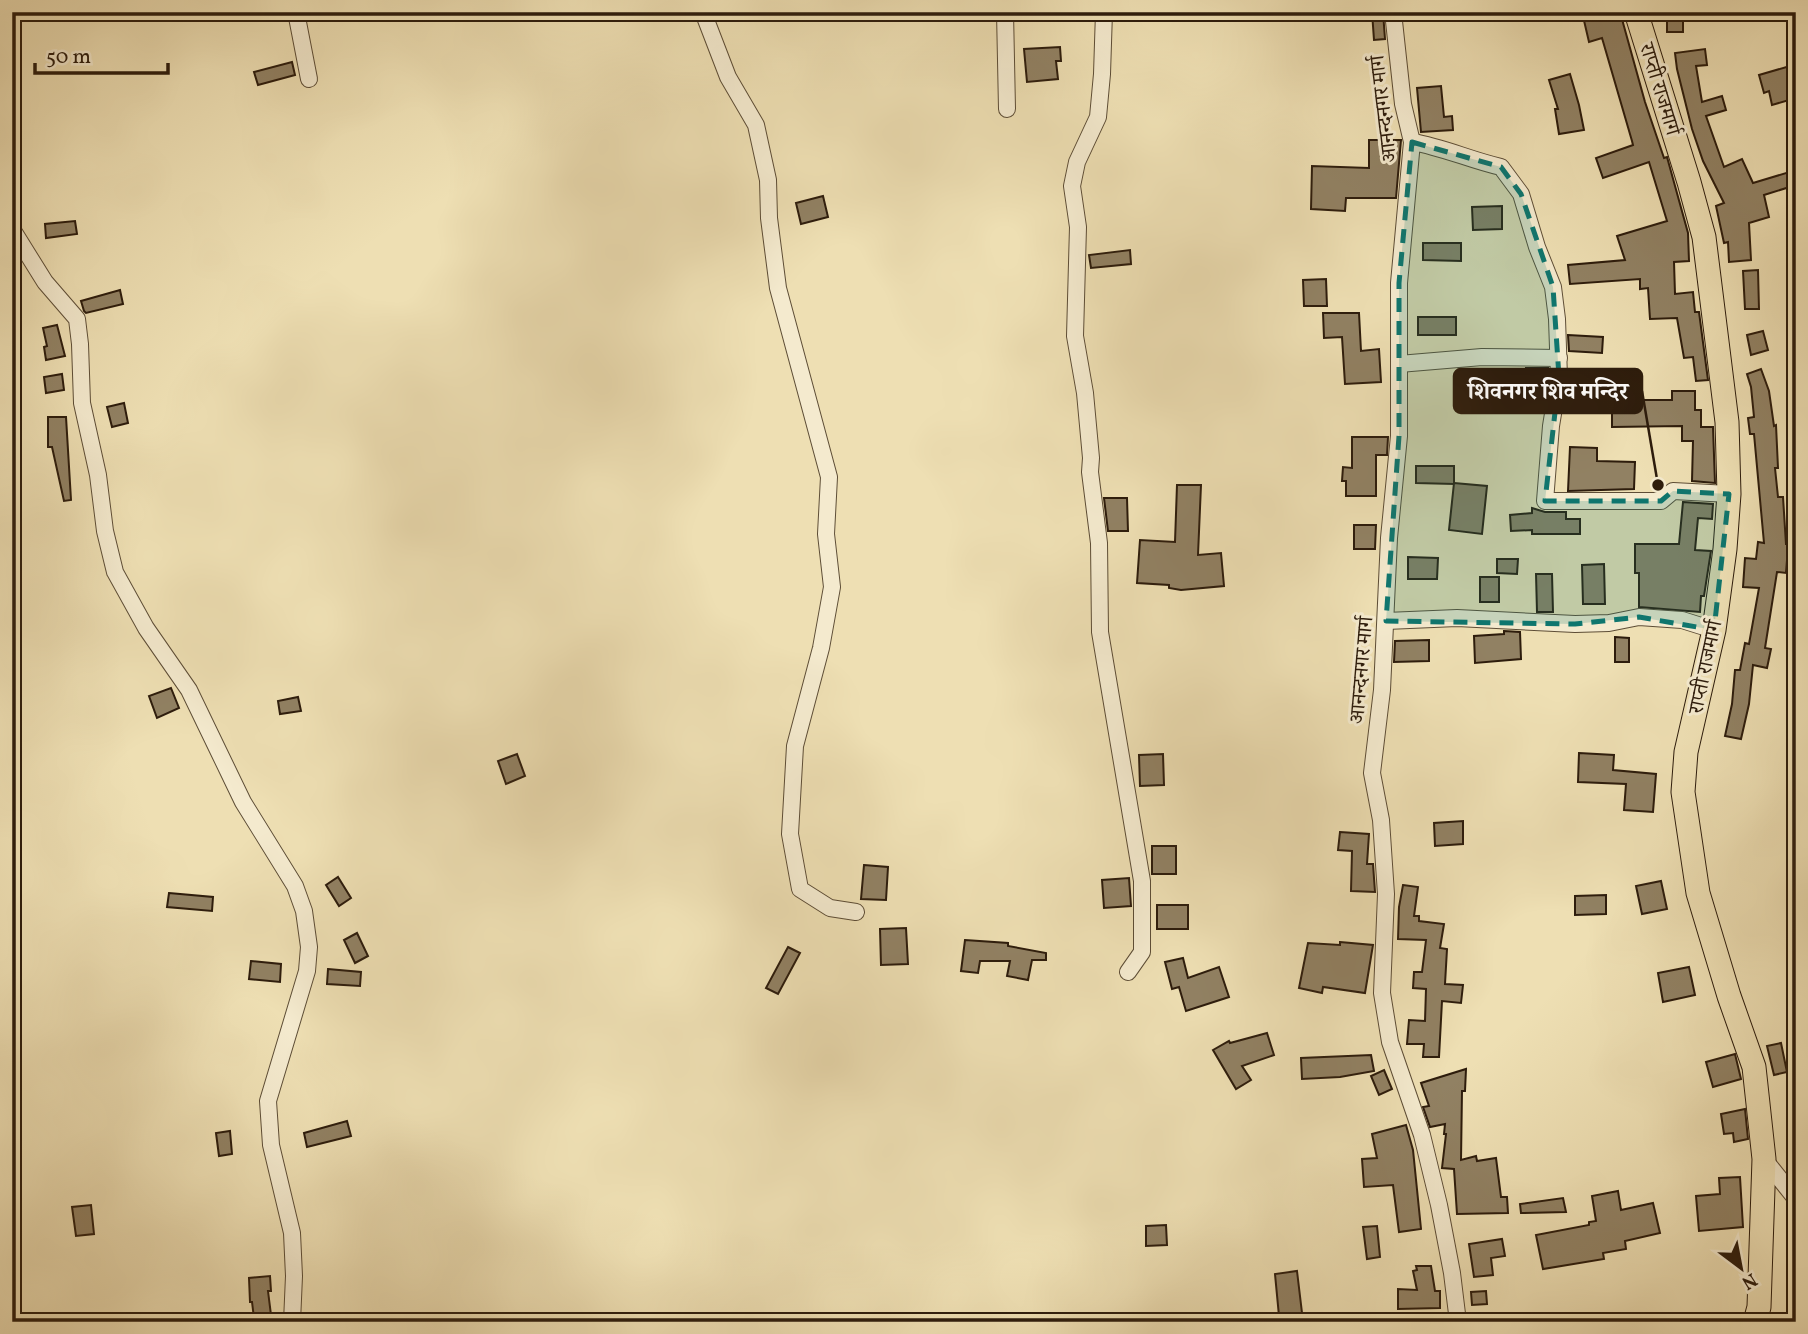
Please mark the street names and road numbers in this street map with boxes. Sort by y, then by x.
street label: राप्ती राजमार्ग [1630,39,1687,140]
street label: आनन्दनगर मार्ग [1363,53,1405,164]
street label: आनन्दनगर मार्ग [1343,614,1382,725]
street label: राप्ती राजमार्ग [1682,617,1731,718]

